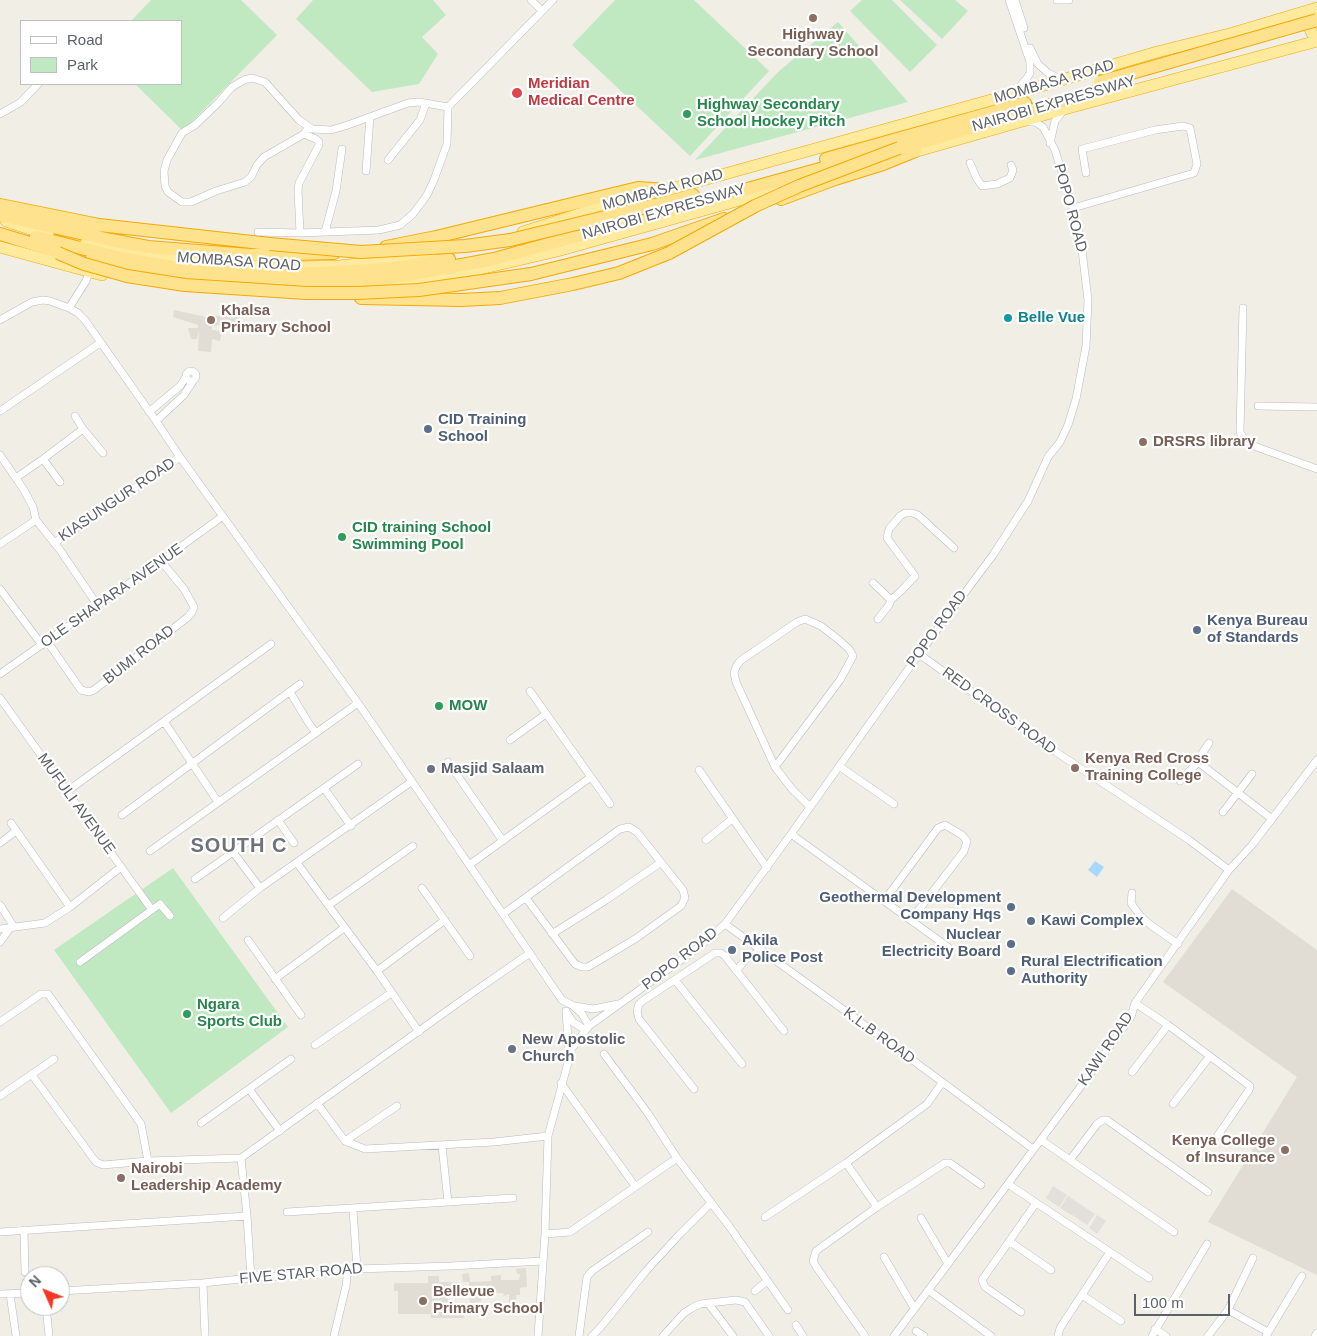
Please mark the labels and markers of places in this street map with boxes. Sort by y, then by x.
marker: Highway Secondary School [807,12,819,24]
place label: Highway Secondary School [748,26,878,61]
place label: Meridian Medical Centre [528,75,635,110]
marker: Meridian Medical Centre [510,86,524,100]
place label: Highway Secondary School Hockey Pitch [697,96,845,131]
marker: Highway Secondary School Hockey Pitch [681,108,693,120]
place label: Khalsa Primary School [221,302,331,337]
place label: Belle Vue [1018,309,1085,327]
marker: Belle Vue [1002,312,1014,324]
marker: Khalsa Primary School [205,314,217,326]
place label: CID Training School [438,411,526,446]
marker: CID Training School [422,423,434,435]
place label: DRSRS library [1153,433,1256,451]
marker: DRSRS library [1137,436,1149,448]
place label: CID training School Swimming Pool [352,519,491,554]
marker: CID training School Swimming Pool [336,531,348,543]
place label: Kenya Bureau of Standards [1207,612,1308,647]
marker: Kenya Bureau of Standards [1191,624,1203,636]
place label: MOW [449,697,487,715]
marker: MOW [433,700,445,712]
place label: Kenya Red Cross Training College [1085,750,1209,785]
place label: Masjid Salaam [441,760,544,778]
marker: Kenya Red Cross Training College [1069,762,1081,774]
marker: Masjid Salaam [425,763,437,775]
place label: Geothermal Development Company Hqs [819,889,1001,924]
marker: Geothermal Development Company Hqs [1005,901,1017,913]
place label: Kawi Complex [1041,912,1144,930]
marker: Kawi Complex [1025,915,1037,927]
place label: Nuclear Electricity Board [882,926,1001,961]
place label: Akila Police Post [742,932,823,967]
marker: Nuclear Electricity Board [1005,938,1017,950]
marker: Akila Police Post [726,944,738,956]
place label: Rural Electrification Authority [1021,953,1163,988]
marker: Rural Electrification Authority [1005,965,1017,977]
place label: Ngara Sports Club [197,996,282,1031]
marker: Ngara Sports Club [181,1008,193,1020]
place label: New Apostolic Church [522,1031,625,1066]
marker: New Apostolic Church [506,1043,518,1055]
place label: Kenya College of Insurance [1172,1132,1275,1167]
marker: Kenya College of Insurance [1279,1144,1291,1156]
place label: Nairobi Leadership Academy [131,1160,282,1195]
marker: Nairobi Leadership Academy [115,1172,127,1184]
place label: Bellevue Primary School [433,1283,543,1318]
marker: Bellevue Primary School [417,1295,429,1307]

